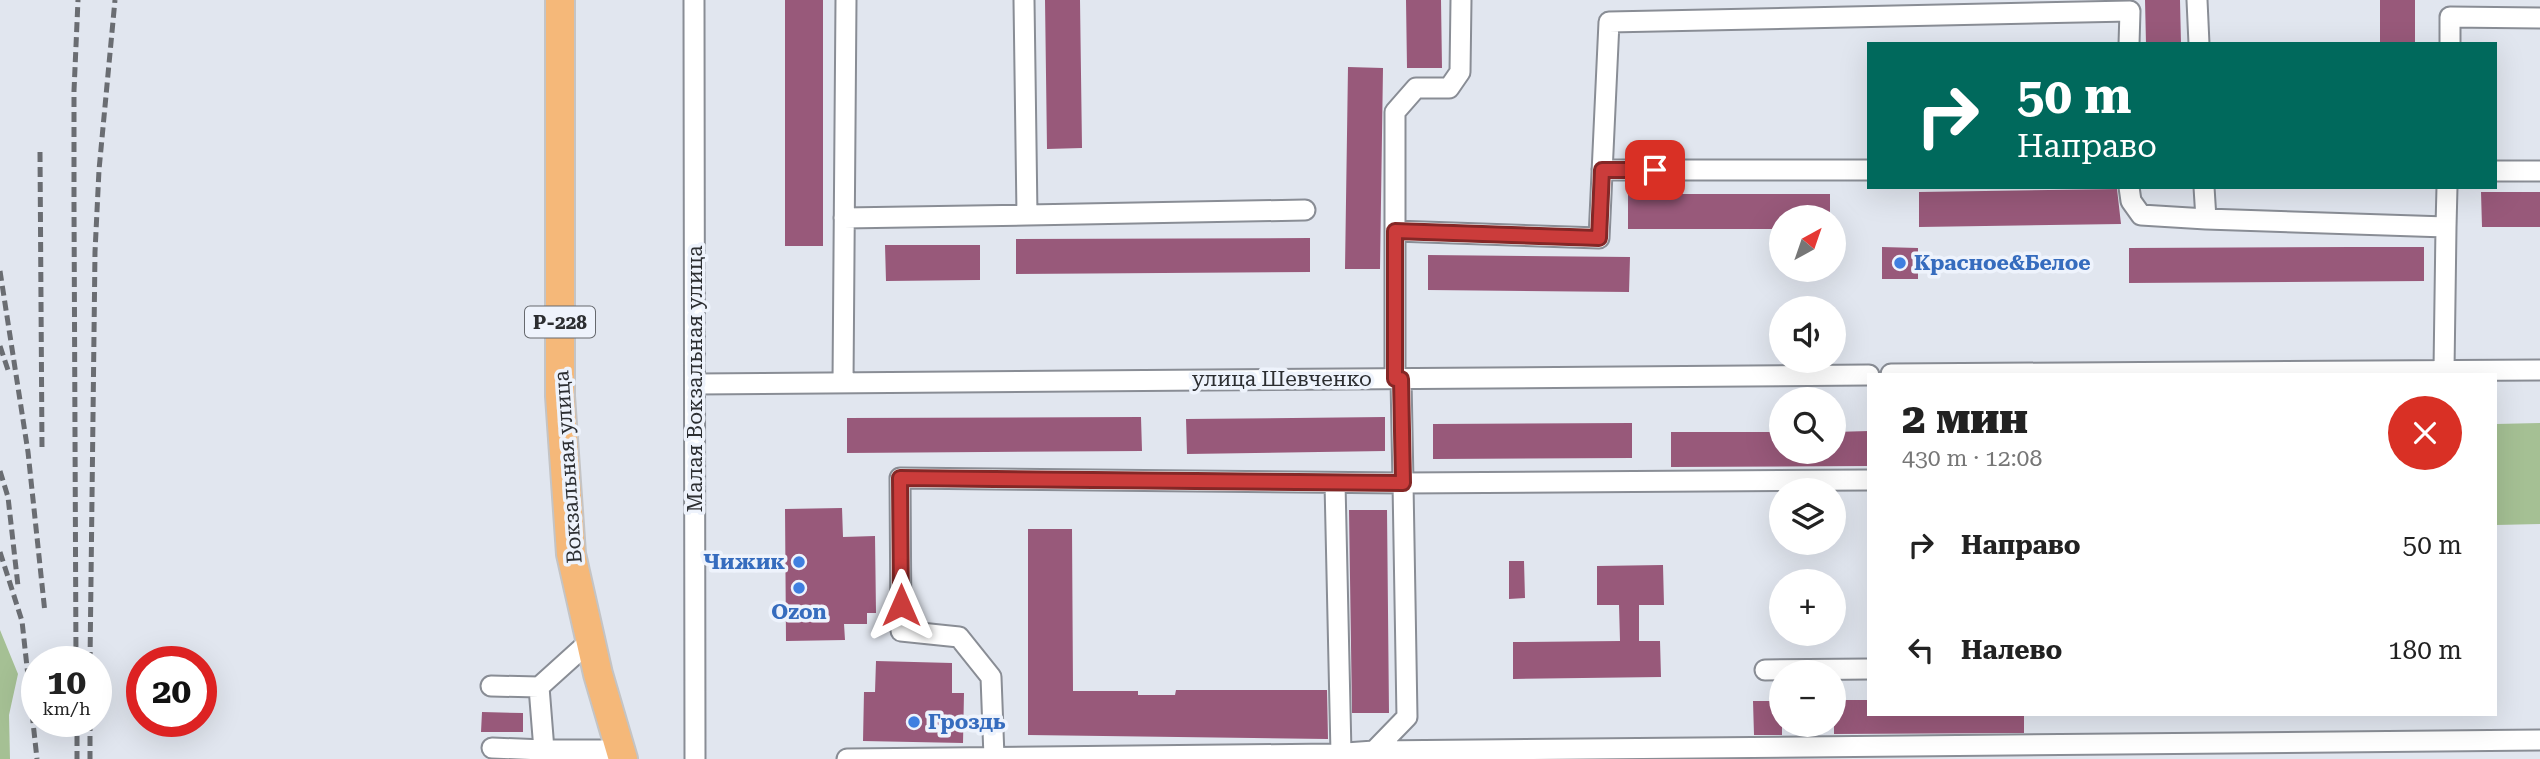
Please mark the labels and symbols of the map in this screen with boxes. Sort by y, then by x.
pin [1625,140,1685,200]
north arrow [1769,205,1846,282]
street label: Малая Вокзальная улица [683,245,707,513]
place label: Красное&Белое [1914,251,2091,275]
marker: Красное&Белое [1892,255,1908,271]
road number: Р-228 [525,306,595,338]
street label: улица Шевченко [1192,367,1372,391]
street label: Вокзальная улица [549,369,587,564]
place label: Чижик [703,550,786,574]
marker: Чижик [791,554,807,570]
position arrow [864,568,938,642]
marker: Ozon [791,580,807,596]
place label: Ozon [771,600,827,624]
speed limit sign: 20 [126,646,217,737]
place label: Гроздь [928,710,1006,734]
marker: Гроздь [906,714,922,730]

